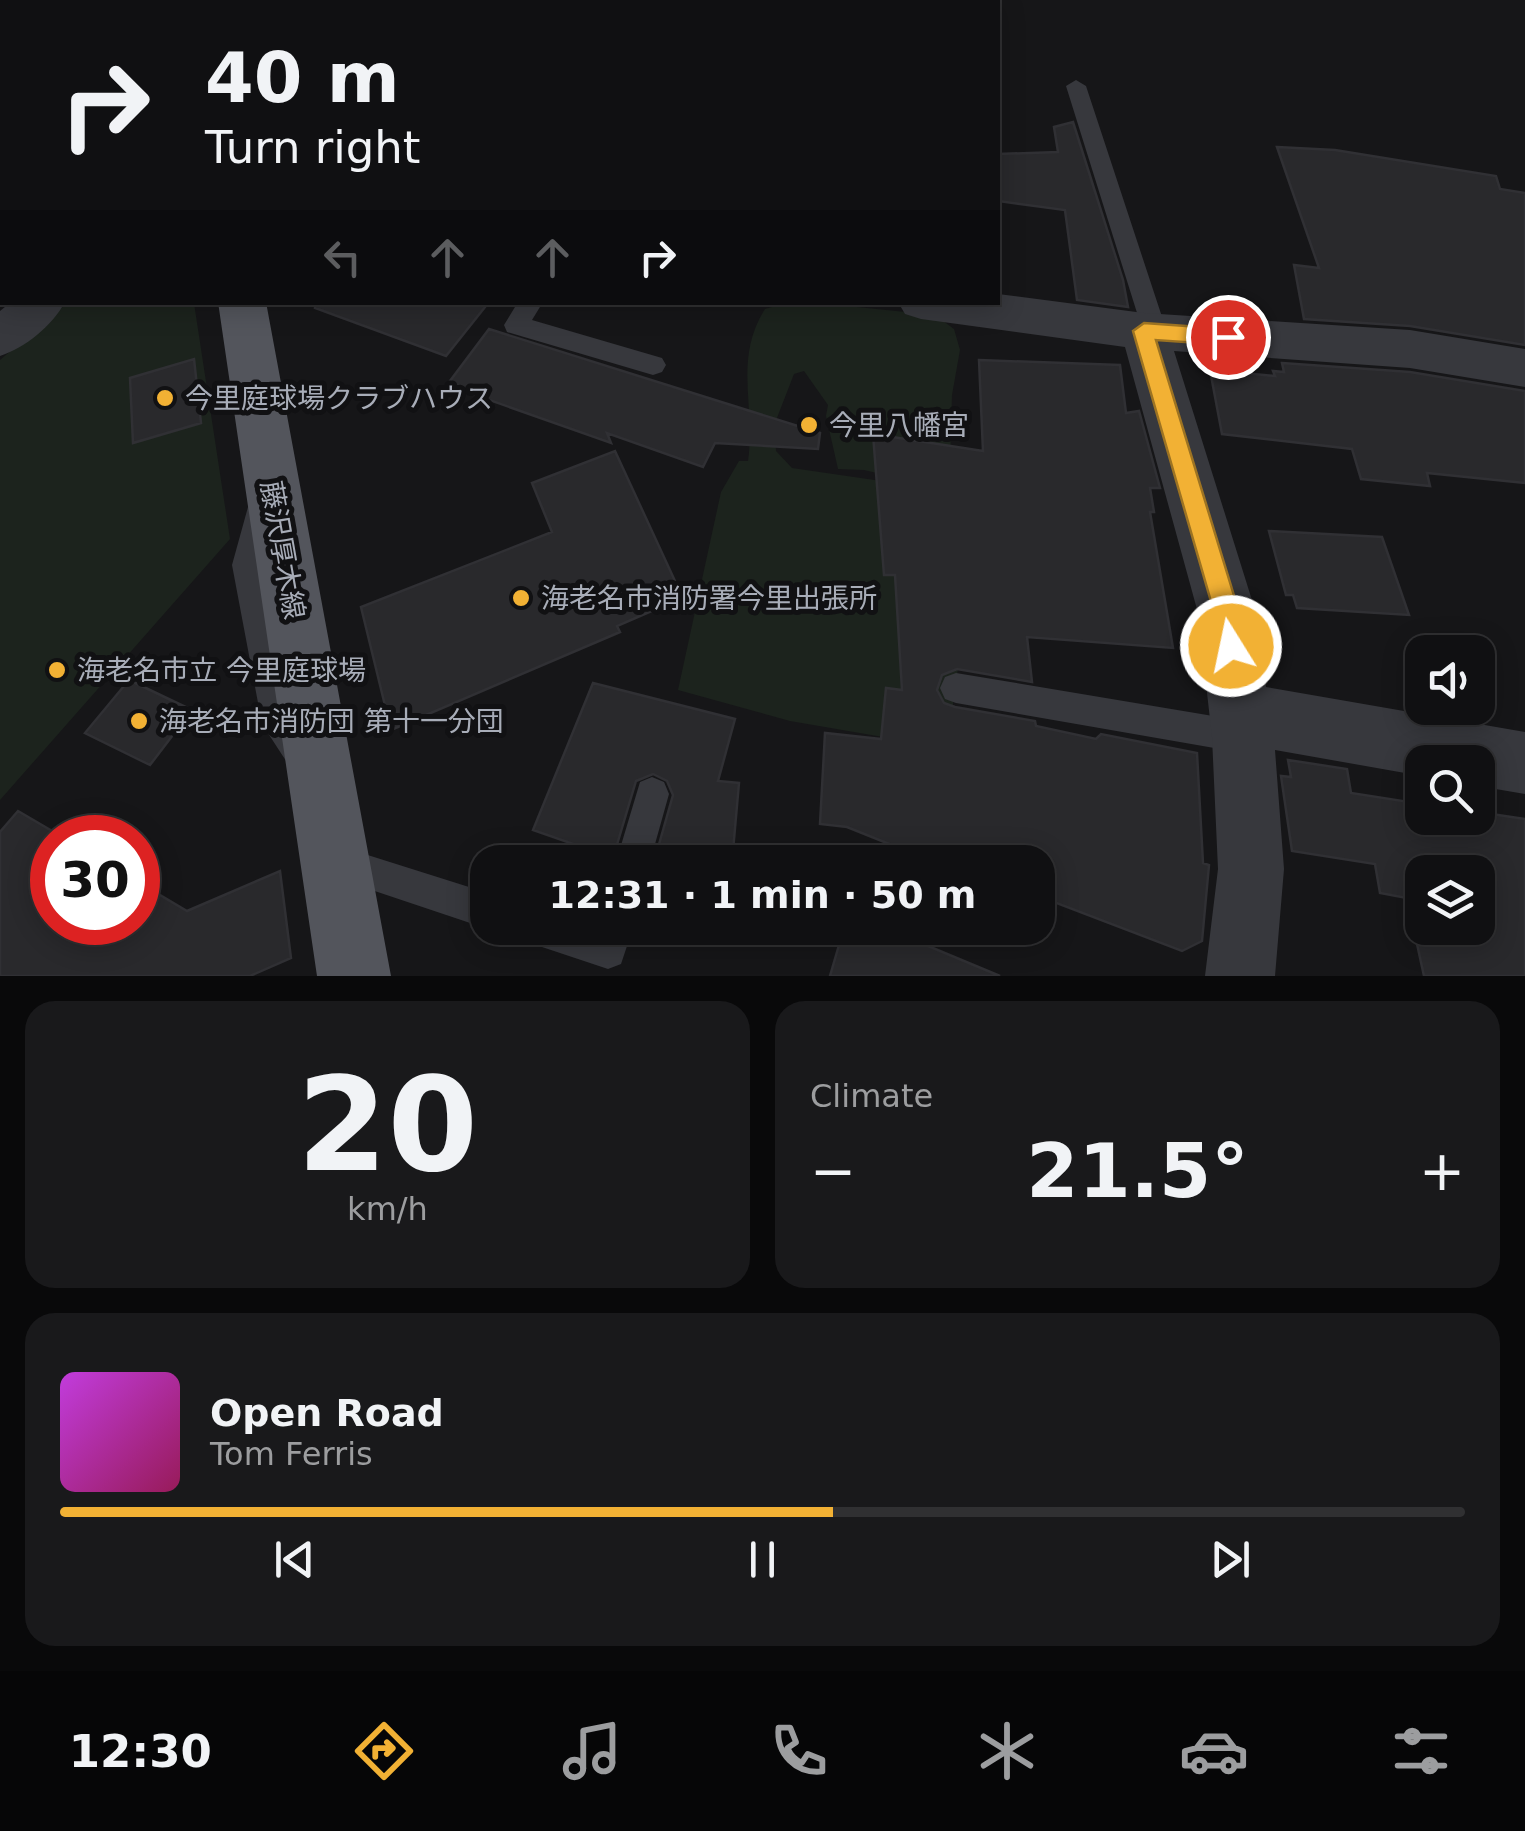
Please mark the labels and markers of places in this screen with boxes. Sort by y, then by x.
pin [1186,295,1271,380]
place label: 今里庭球場クラブハウス [185,382,493,415]
marker: 今里庭球場クラブハウス [154,387,176,409]
place label: 今里八幡宮 [829,409,969,442]
marker: 今里八幡宮 [798,414,820,436]
place label: 海老名市消防署今里出張所 [541,582,877,615]
marker: 海老名市消防署今里出張所 [510,587,532,609]
place label: 海老名市立 今里庭球場 [77,654,366,687]
marker: 海老名市立 今里庭球場 [46,659,68,681]
place label: 海老名市消防団 第十一分団 [159,705,504,738]
marker: 海老名市消防団 第十一分団 [128,710,150,732]

